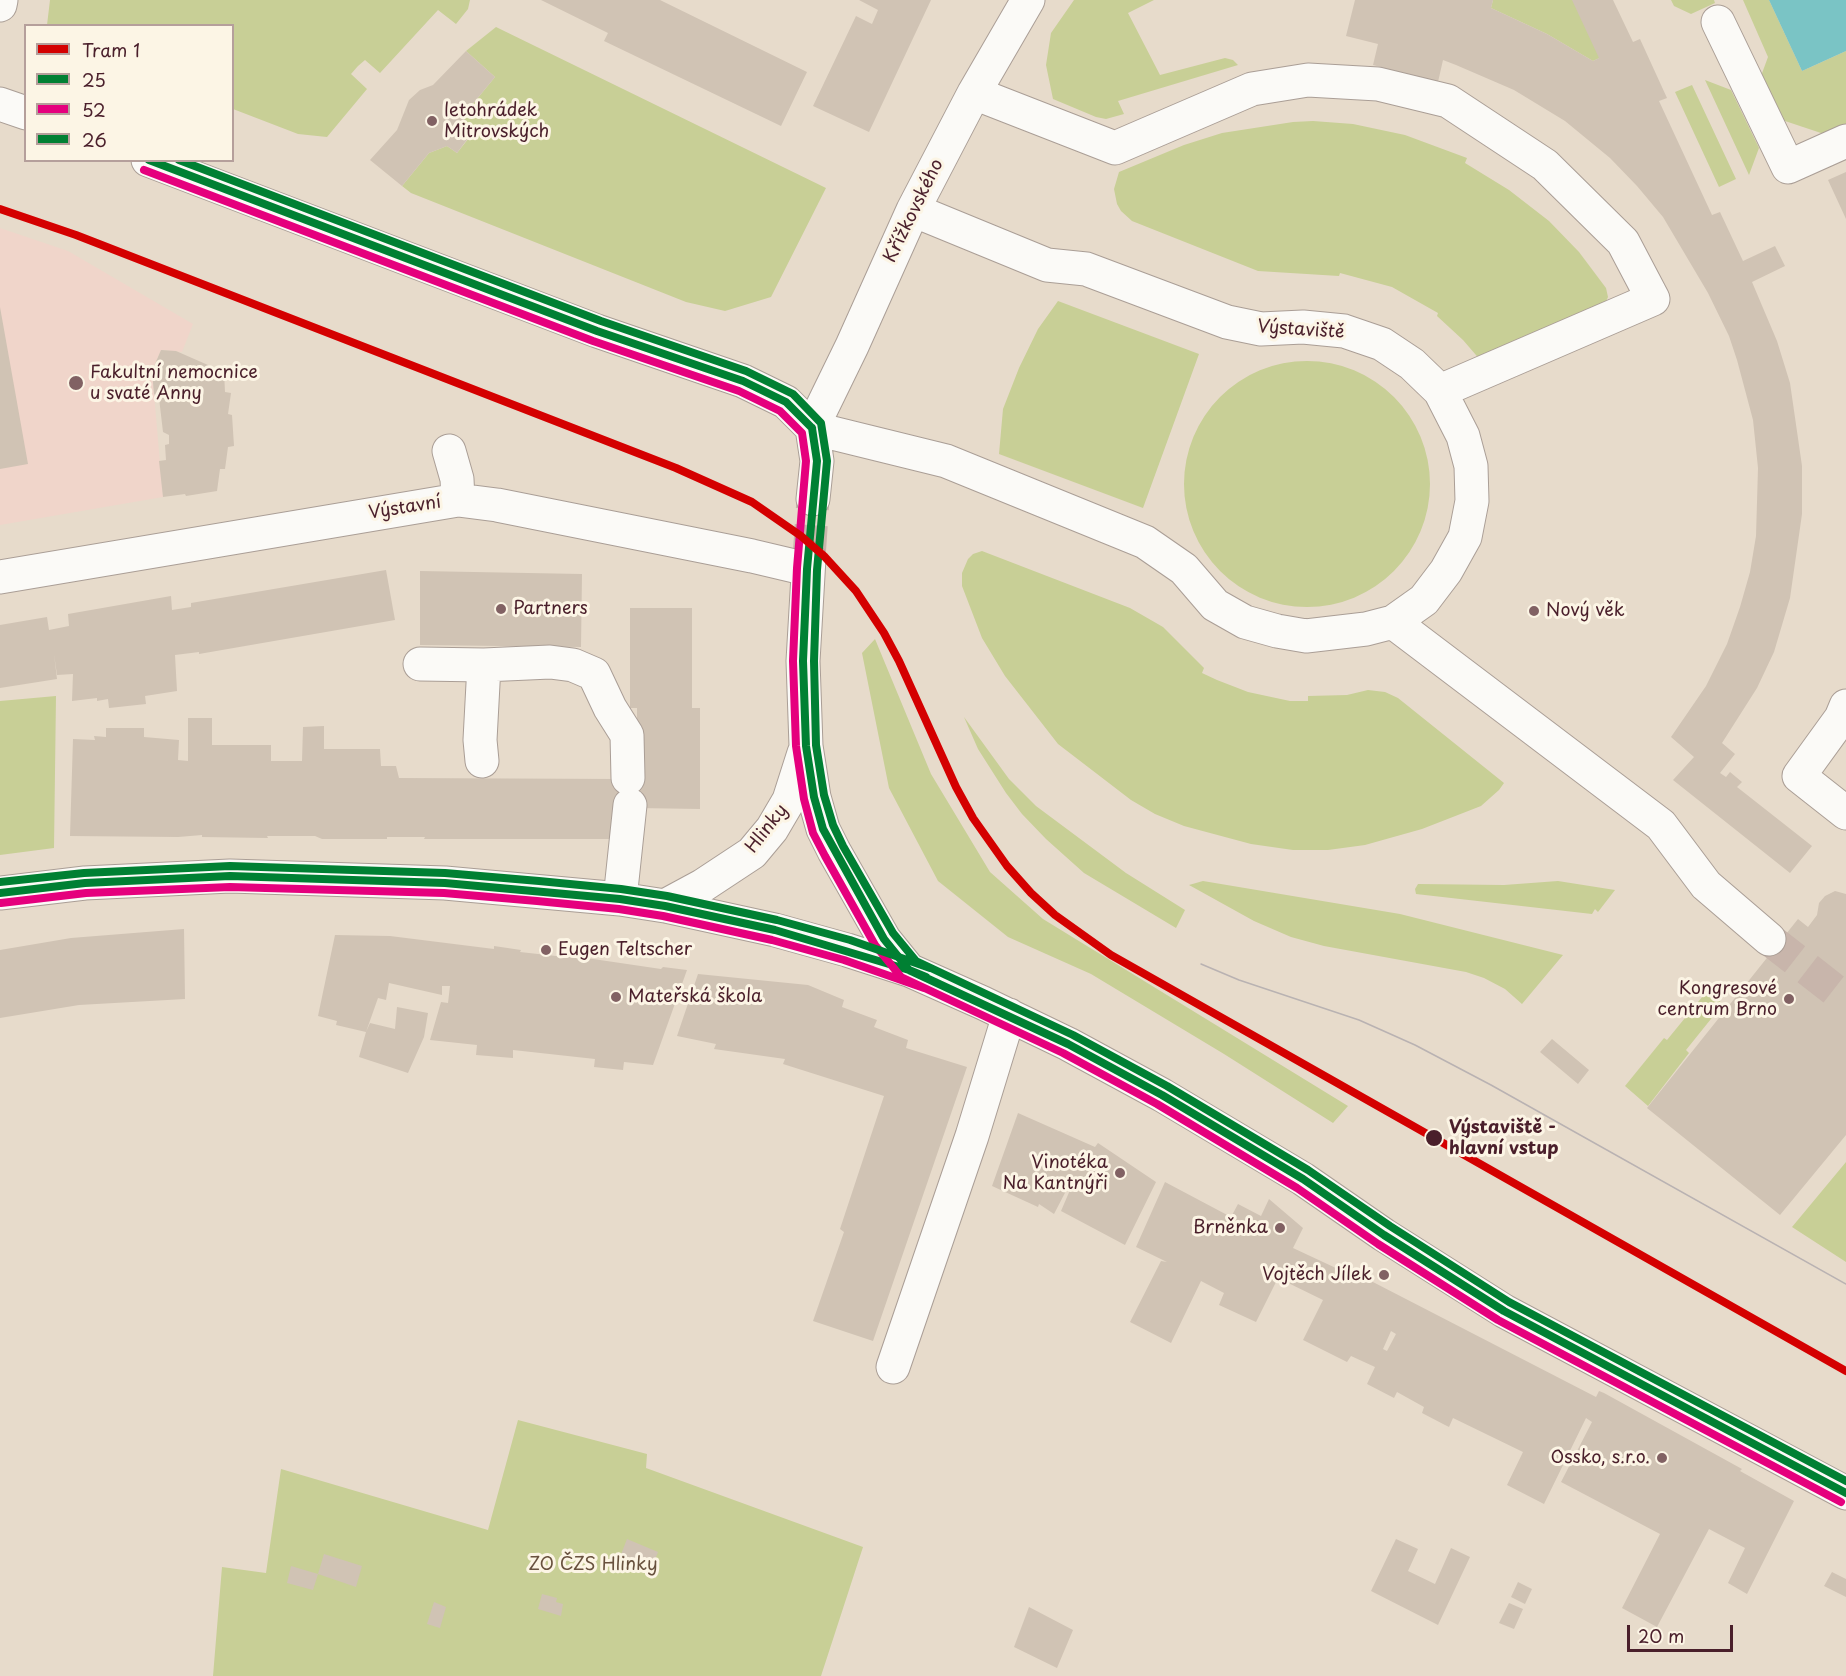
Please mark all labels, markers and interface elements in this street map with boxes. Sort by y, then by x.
legend [24,24,234,162]
text: Tram 1 [82,36,140,63]
text: 25 [82,66,106,93]
text: 52 [82,96,106,123]
place label: letohrádek Mitrovských [444,100,549,142]
marker: letohrádek Mitrovských [425,114,439,128]
text: 26 [82,126,107,153]
street label: Křížkovského [880,156,948,266]
street label: Výstaviště [1257,316,1345,344]
place label: Fakultní nemocnice u svaté Anny [90,362,258,404]
marker: Fakultní nemocnice u svaté Anny [67,374,85,392]
street label: Výstavní [367,492,443,524]
place label: Partners [513,598,588,620]
place label: Nový věk [1546,600,1625,622]
marker: Partners [494,602,508,616]
marker: Nový věk [1527,604,1541,618]
street label: Hlinky [741,800,793,858]
place label: Eugen Teltscher [558,939,692,961]
marker: Eugen Teltscher [539,943,553,957]
place label: Kongresové centrum Brno [1658,978,1777,1020]
place label: Mateřská škola [628,986,762,1008]
marker: Mateřská škola [609,990,623,1004]
marker: Kongresové centrum Brno [1782,992,1796,1006]
place label: Výstaviště - hlavní vstup [1449,1117,1559,1160]
marker: Výstaviště - hlavní vstup [1424,1128,1444,1148]
place label: Vinotéka Na Kantnýři [1002,1152,1108,1194]
marker: Vinotéka Na Kantnýři [1113,1166,1127,1180]
place label: Brněnka [1193,1217,1268,1239]
marker: Brněnka [1273,1221,1287,1235]
place label: Vojtěch Jílek [1262,1264,1372,1286]
marker: Vojtěch Jílek [1377,1268,1391,1282]
place label: Ossko, s.r.o. [1550,1447,1650,1469]
marker: Ossko, s.r.o. [1655,1451,1669,1465]
park label: ZO ČZS Hlinky [528,1554,658,1576]
scale bar [1630,1613,1736,1651]
text: 20 m [1638,1622,1684,1649]

